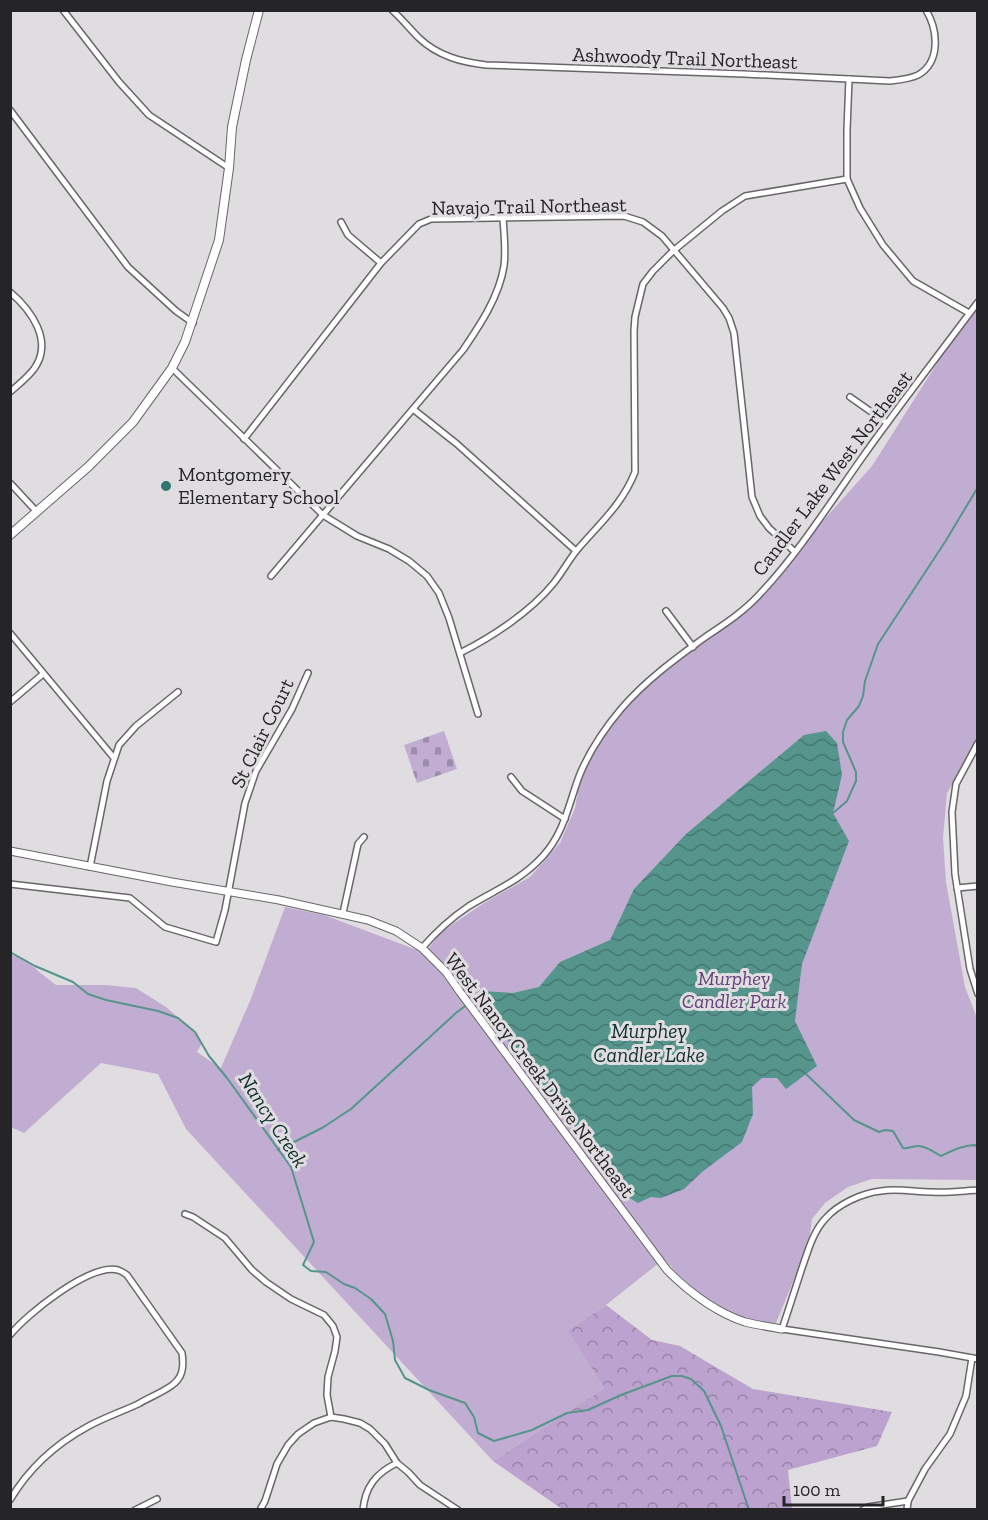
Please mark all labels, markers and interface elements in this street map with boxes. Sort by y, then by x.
street label: Ashwoody Trail Northeast [572,42,799,74]
street label: Navajo Trail Northeast [431,192,627,220]
street label: Candler Lake West Northeast [747,365,917,580]
place label: Montgomery Elementary School [178,462,339,509]
marker: Montgomery Elementary School [159,479,173,493]
street label: St Clair Court [225,674,299,792]
street label: West Nancy Creek Drive Northeast [440,948,640,1203]
park label: Murphey Candler Park [682,966,786,1013]
water label: Murphey Candler Lake [593,1018,705,1067]
water label: Nancy Creek [234,1068,313,1172]
scale bar [784,1469,883,1507]
text: 100 m [793,1479,841,1501]

